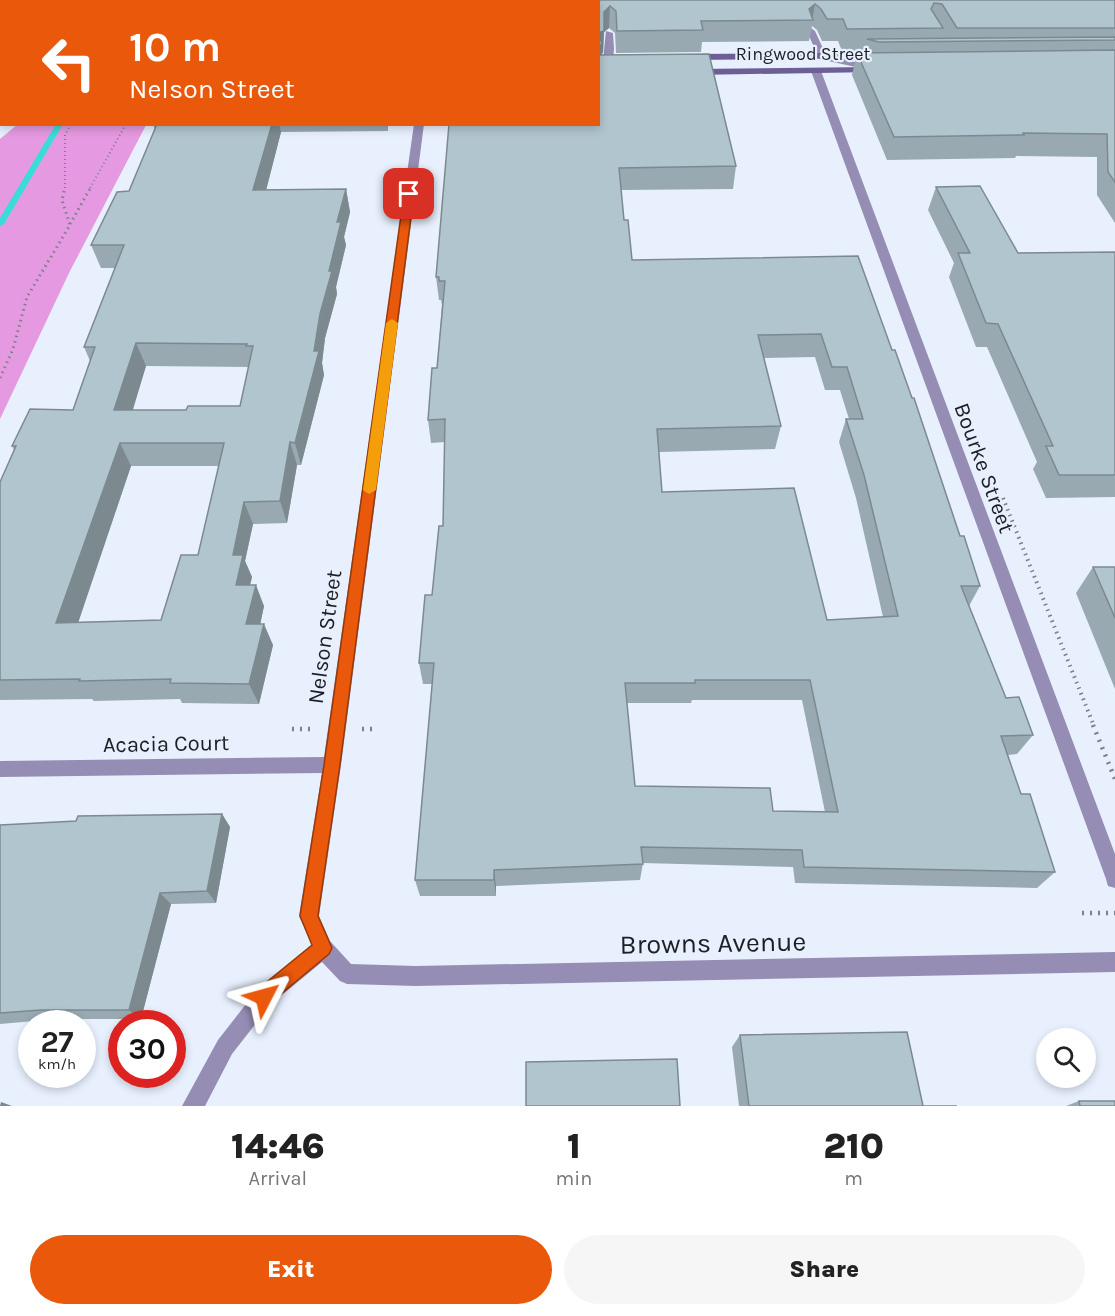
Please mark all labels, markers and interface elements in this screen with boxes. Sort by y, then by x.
text: 10 m [129,22,221,72]
icon: left [30,24,108,102]
street label: Ringwood Street [736,43,870,65]
text: Nelson Street [129,73,295,105]
pin [383,168,434,219]
icon: arrive [392,177,425,210]
street label: Bourke Street [948,400,1020,536]
street label: Nelson Street [303,568,347,706]
street label: Acacia Court [103,730,229,758]
street label: Browns Avenue [619,925,807,961]
position arrow [232,965,296,1029]
speed limit sign: 30 [108,1010,186,1088]
text: 27 [40,1024,74,1060]
map controls [1036,1028,1096,1088]
button: search [1036,1028,1096,1088]
text: km/h [38,1055,76,1073]
text: 14:46 [231,1125,325,1167]
text: 1 [567,1125,581,1167]
text: 210 [823,1125,884,1167]
text: Arrival [249,1167,307,1190]
text: min [556,1167,592,1190]
text: m [844,1167,863,1190]
button: Exit [30,1235,552,1304]
button: Share [564,1235,1085,1304]

